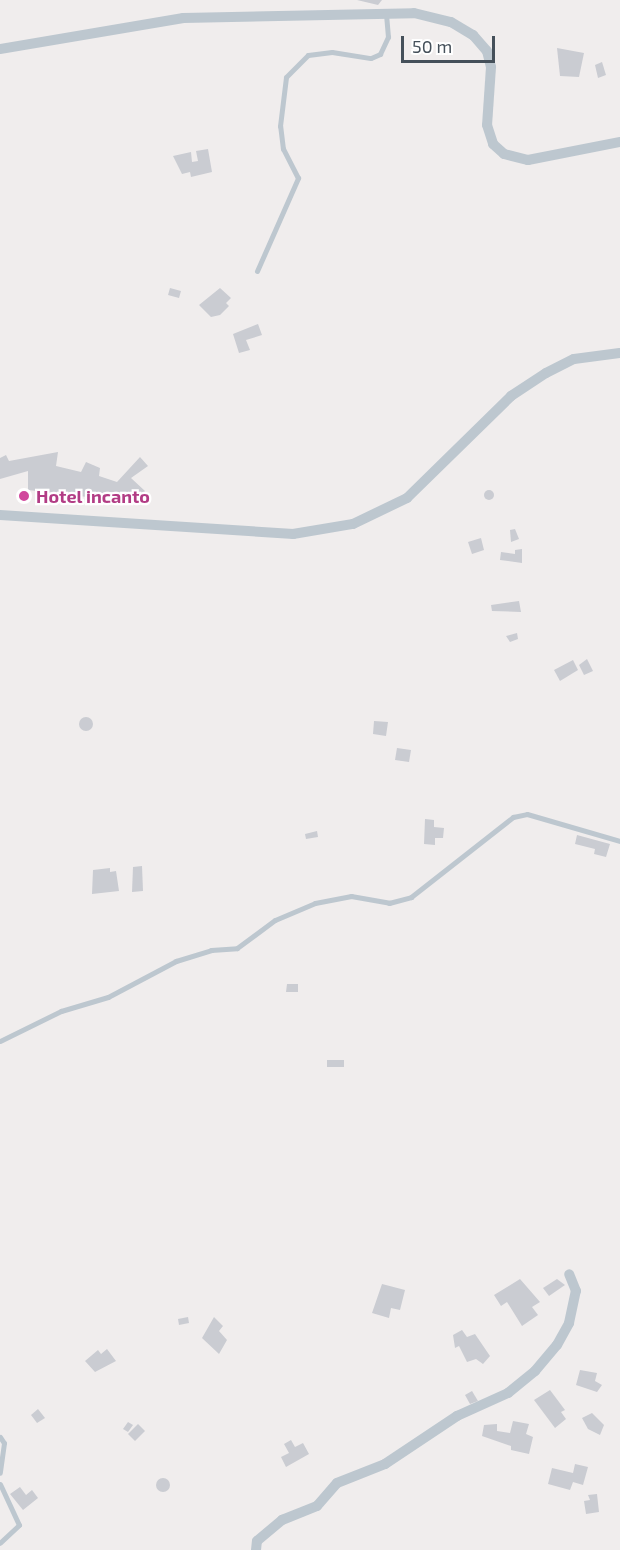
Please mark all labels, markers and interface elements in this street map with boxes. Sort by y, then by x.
scale bar [404,24,498,62]
text: 50 m [412,35,452,57]
place label: Hotel incanto [36,485,150,507]
marker: Hotel incanto [17,489,31,503]

